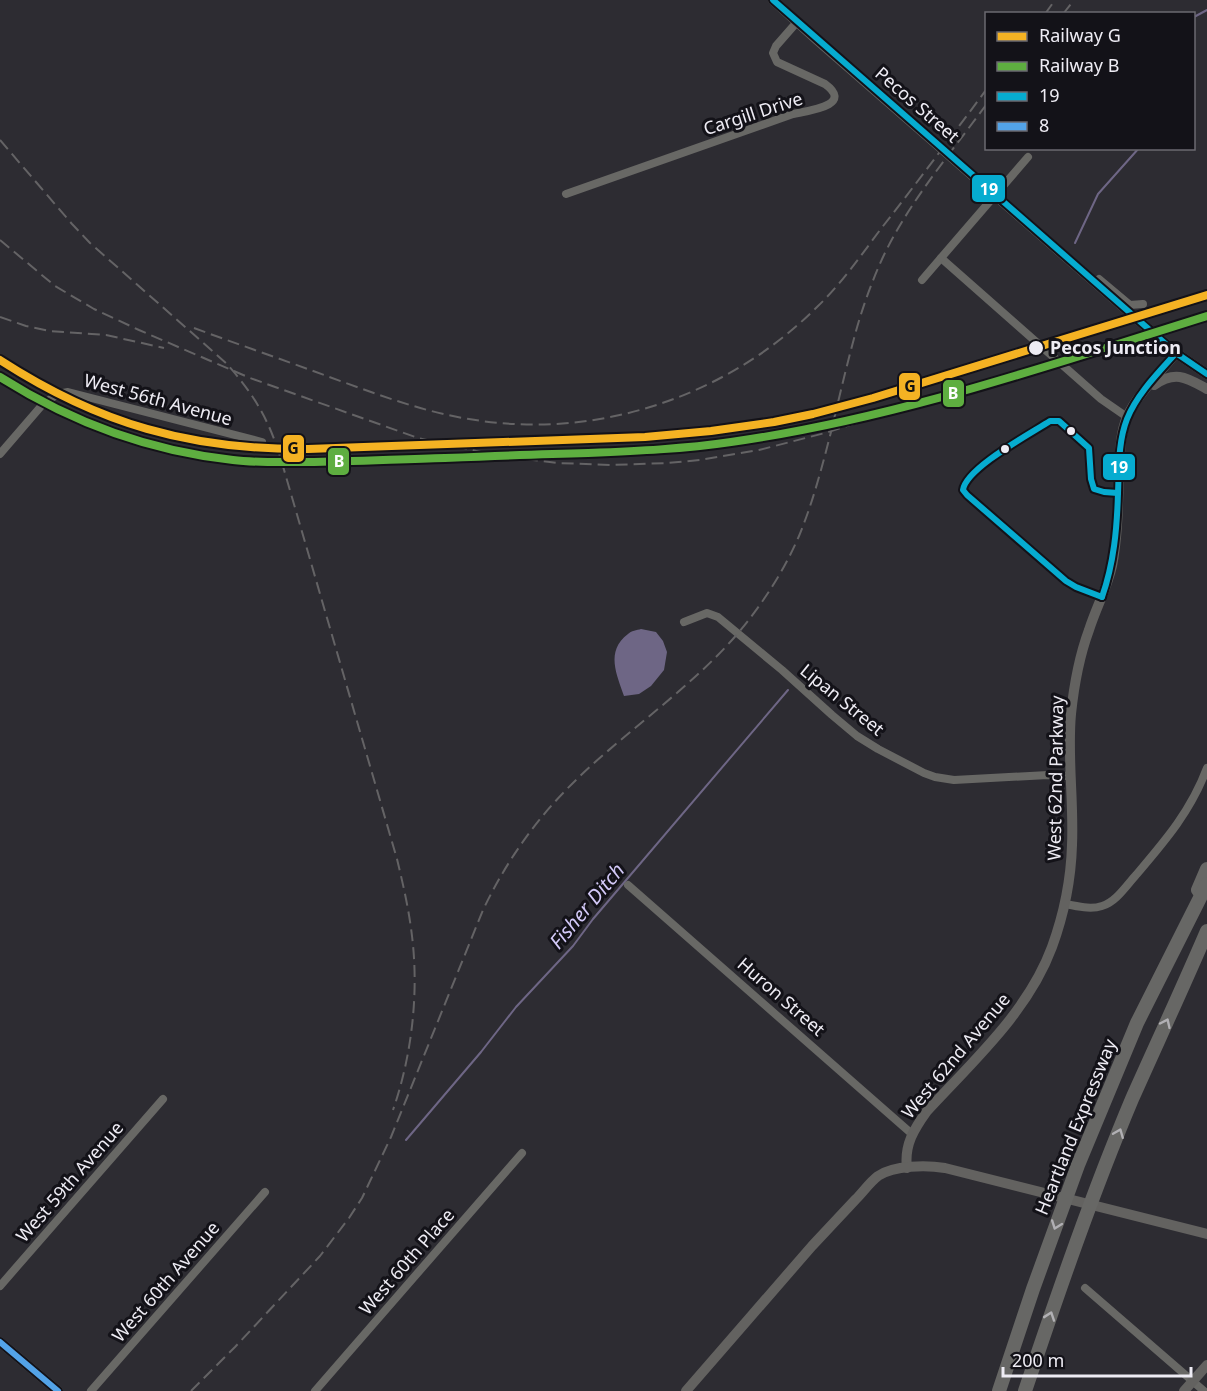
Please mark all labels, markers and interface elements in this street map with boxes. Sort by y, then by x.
legend [985,12,1195,150]
text: Railway G [1039,23,1121,47]
text: Railway B [1039,53,1119,77]
street label: Pecos Street [870,61,965,148]
text: 19 [1039,83,1060,107]
street label: Cargill Drive [700,86,805,140]
text: 8 [1039,113,1049,137]
line badge: 19 [971,174,1006,203]
text: 19 [980,178,998,200]
place label: Pecos Junction [1050,335,1181,359]
marker: Pecos Junction [1027,339,1045,357]
street label: West 56th Avenue [82,368,235,430]
line badge: G [898,372,921,401]
text: G [904,375,916,397]
line badge: B [942,379,965,408]
text: B [948,382,958,404]
unlabelled marker [1065,425,1077,437]
line badge: G [282,434,305,463]
text: G [287,437,299,459]
unlabelled marker [999,443,1011,455]
line badge: B [327,447,350,476]
text: B [334,450,344,472]
line badge: 19 [1102,453,1136,481]
text: 19 [1110,456,1128,478]
street label: Lipan Street [796,658,890,741]
street label: West 62nd Parkway [1042,694,1068,861]
water label: Fisher Ditch [543,857,630,954]
street label: Huron Street [733,952,831,1041]
street label: West 62nd Avenue [896,988,1015,1123]
one-way arrow [1159,1019,1171,1030]
street label: Heartland Expressway [1029,1034,1122,1218]
street label: West 59th Avenue [10,1116,128,1247]
one-way arrow [1111,1128,1124,1139]
street label: West 60th Place [353,1203,459,1320]
street label: West 60th Avenue [106,1216,224,1347]
one-way arrow [1051,1219,1064,1230]
one-way arrow [1043,1311,1056,1322]
scale bar [1003,1340,1190,1378]
text: 200 m [1012,1348,1064,1372]

